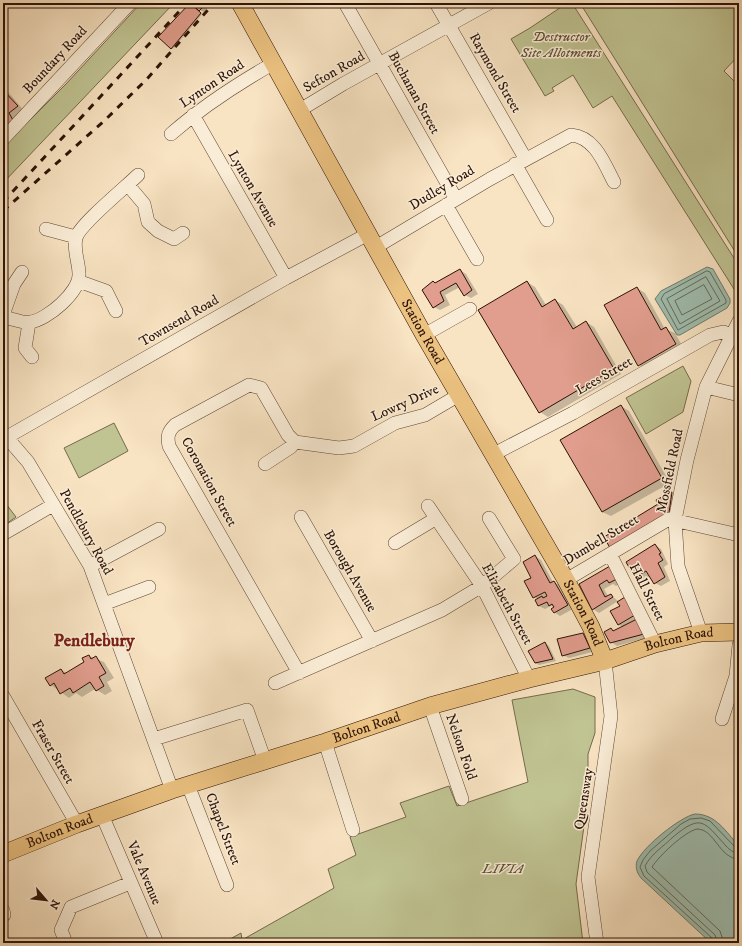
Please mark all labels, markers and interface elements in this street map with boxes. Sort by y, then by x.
street label: Boundary Road [19,22,91,98]
park label: Destructor Site Allotments [520,28,602,62]
street label: Raymond Street [465,30,525,117]
street label: Sefton Road [300,47,368,97]
street label: Buchanan Street [384,49,444,138]
street label: Lynton Road [176,56,248,112]
street label: Lynton Avenue [224,147,282,231]
street label: Dudley Road [406,162,478,214]
street label: Townsend Road [136,291,222,351]
street label: Station Road [397,296,448,368]
street label: Lees Street [572,352,636,399]
street label: Lowry Drive [369,380,442,426]
street label: Mossfield Road [652,427,688,515]
street label: Coronation Street [177,434,241,530]
street label: Pendlebury Road [55,486,117,578]
street label: Dumbell Street [560,510,642,569]
street label: Borough Avenue [319,527,381,615]
street label: Elizabeth Street [477,560,537,648]
street label: Hall Street [625,560,669,624]
street label: Station Road [559,577,607,649]
street label: Bolton Road [642,624,714,656]
district label: Pendlebury [53,630,135,652]
street label: Bolton Road [330,708,403,748]
street label: Nelson Fold [441,711,481,783]
street label: Fraser Street [27,717,79,788]
street label: Queensway [570,767,598,831]
street label: Chapel Street [201,790,245,868]
street label: Bolton Road [24,810,95,853]
street label: Vale Avenue [122,838,166,908]
park label: LIVIA [481,860,524,878]
north arrow [26,880,66,920]
text: N [46,897,62,911]

